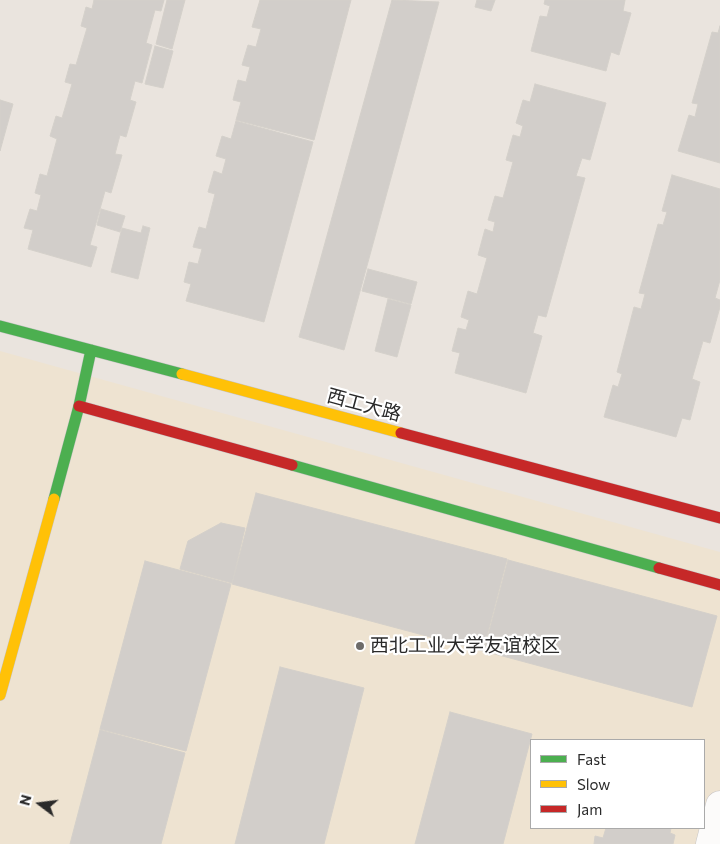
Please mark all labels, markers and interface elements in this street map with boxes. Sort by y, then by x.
street label: 西工大路 [324,384,404,426]
place label: 西北工业大学友谊校区 [370,635,560,657]
marker: 西北工业大学友谊校区 [354,640,366,652]
legend [530,739,705,829]
text: Fast [577,750,606,768]
text: Slow [577,775,610,793]
north arrow [15,779,65,829]
text: N [15,793,35,807]
text: Jam [577,800,602,818]

